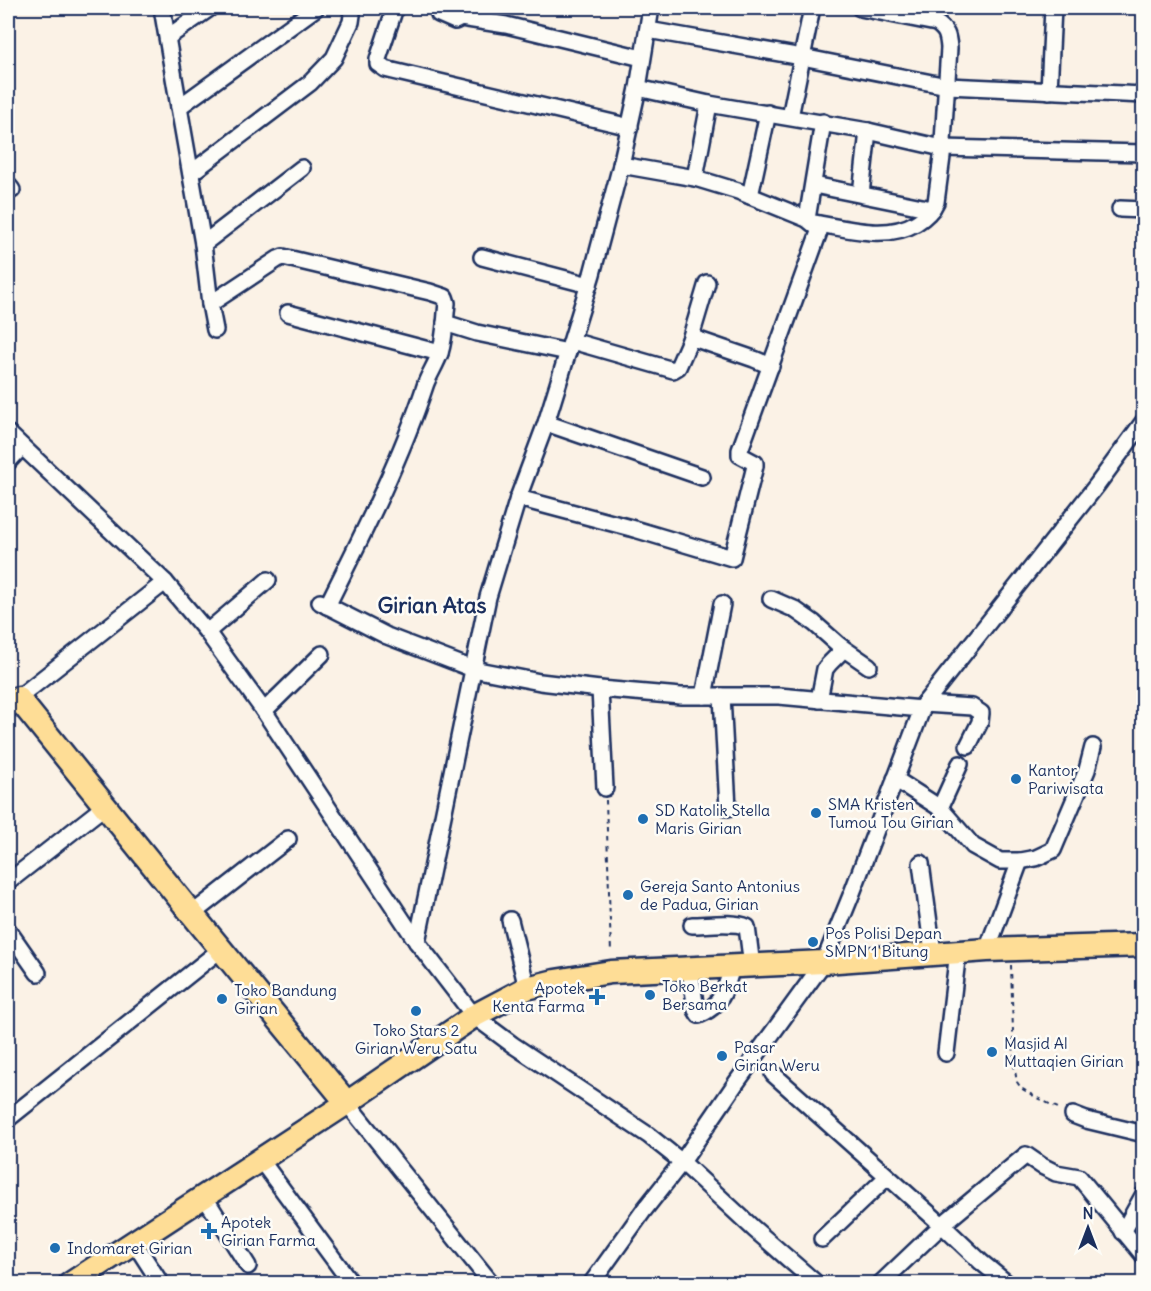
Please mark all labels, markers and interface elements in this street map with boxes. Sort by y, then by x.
district label: Girian Atas [377,591,487,619]
place label: Kantor Pariwisata [1028,760,1104,798]
marker: Kantor Pariwisata [1009,772,1023,786]
place label: SMA Kristen Tumou Tou Girian [828,794,954,832]
place label: SD Katolik Stella Maris Girian [655,800,770,838]
marker: SMA Kristen Tumou Tou Girian [809,806,823,820]
marker: SD Katolik Stella Maris Girian [636,812,650,826]
place label: Gereja Santo Antonius de Padua, Girian [640,876,800,914]
marker: Gereja Santo Antonius de Padua, Girian [621,888,635,902]
place label: Pos Polisi Depan SMPN 1 Bitung [825,923,942,961]
marker: Pos Polisi Depan SMPN 1 Bitung [806,935,820,949]
place label: Toko Berkat Bersama [662,976,748,1014]
place label: Apotek Kenta Farma [492,978,585,1016]
place label: Toko Bandung Girian [234,980,337,1018]
marker: Toko Berkat Bersama [643,988,657,1002]
marker: Apotek Kenta Farma [590,990,604,1004]
marker: Toko Bandung Girian [215,992,229,1006]
marker: Toko Stars 2 Girian Weru Satu [409,1004,423,1018]
place label: Toko Stars 2 Girian Weru Satu [355,1020,477,1058]
place label: Masjid Al Muttaqien Girian [1004,1033,1124,1071]
place label: Pasar Girian Weru [734,1037,820,1075]
marker: Masjid Al Muttaqien Girian [985,1045,999,1059]
marker: Pasar Girian Weru [715,1049,729,1063]
north arrow [1058,1198,1118,1258]
text: N [1082,1203,1094,1223]
place label: Apotek Girian Farma [221,1212,316,1250]
marker: Apotek Girian Farma [202,1224,216,1238]
place label: Indomaret Girian [67,1238,192,1258]
marker: Indomaret Girian [48,1241,62,1255]

